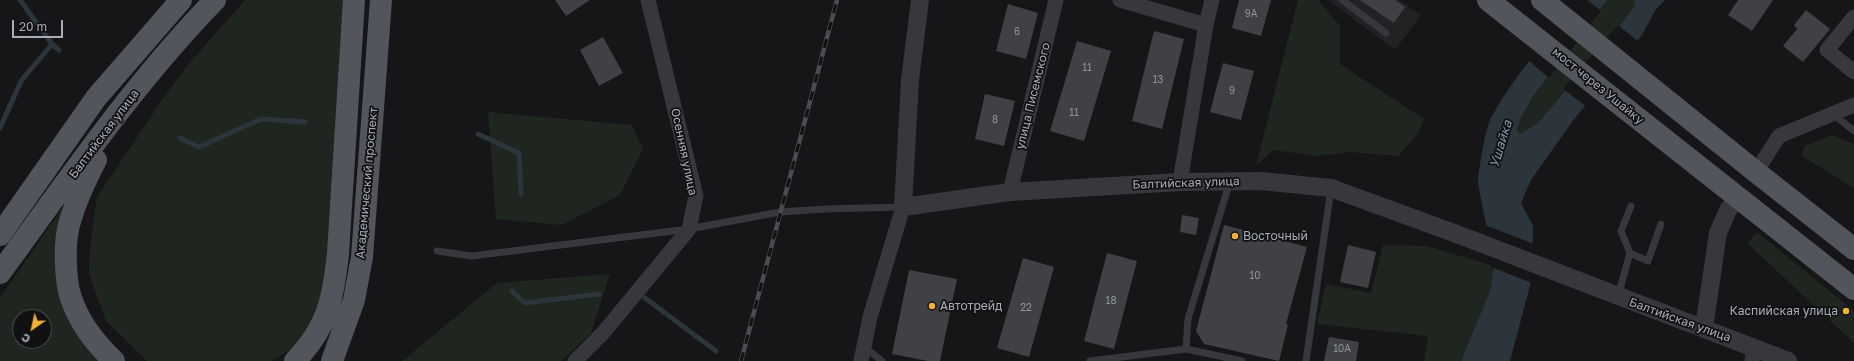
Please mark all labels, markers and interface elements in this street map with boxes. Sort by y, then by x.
house number: 9А [1245,8,1257,20]
scale bar [14,12,65,38]
text: 20 m [19,19,47,34]
house number: 6 [1014,26,1020,38]
street label: улица Писемского [1013,41,1053,151]
street label: мост через Ушайку [1549,45,1647,127]
house number: 11 [1082,62,1092,74]
house number: 13 [1153,74,1163,86]
house number: 9 [1229,85,1235,97]
street label: Балтийская улица [66,87,142,181]
street label: Академический проспект [353,107,381,259]
street label: Осенняя улица [668,107,700,197]
house number: 11 [1069,107,1079,119]
house number: 8 [992,114,998,126]
water label: Ушайка [1486,118,1516,170]
street label: Балтийская улица [1132,174,1240,192]
place label: Восточный [1243,229,1308,243]
marker: Восточный [1230,231,1240,241]
house number: 10 [1249,270,1261,282]
house number: 18 [1106,295,1116,307]
street label: Балтийская улица [1627,295,1733,345]
place label: Автотрейд [940,299,1002,313]
marker: Автотрейд [927,301,937,311]
house number: 22 [1020,302,1032,314]
place label: Каспийская улица [1729,304,1838,318]
marker: Каспийская улица [1841,306,1851,316]
north arrow [12,309,52,349]
text: С [19,331,32,346]
house number: 10А [1333,343,1351,355]

